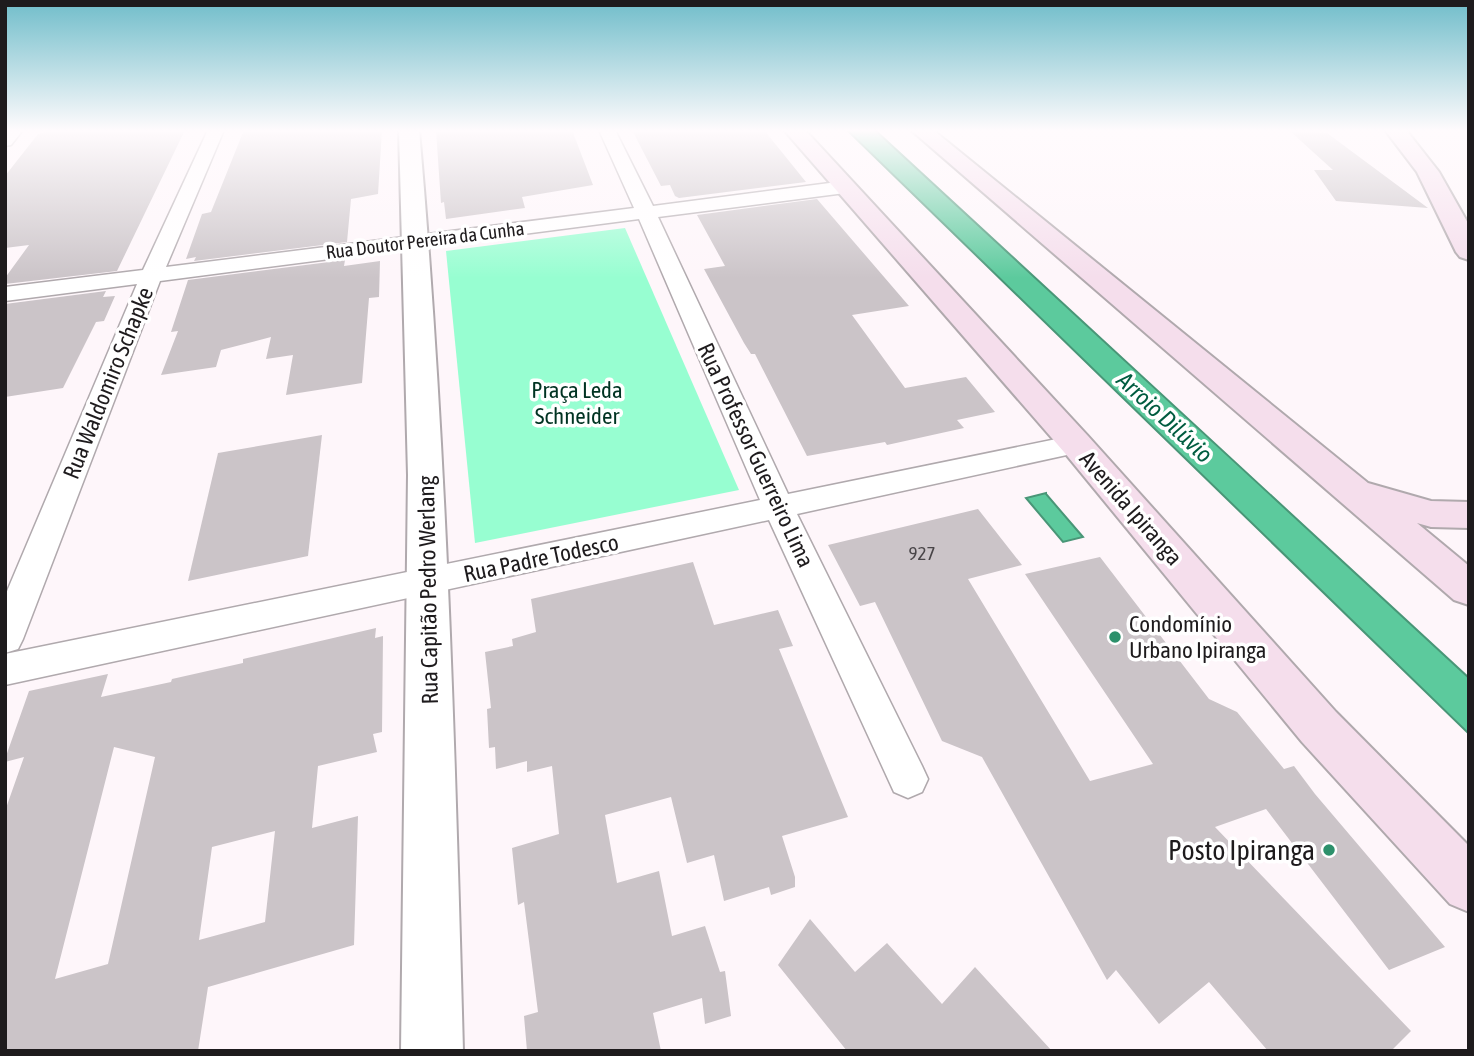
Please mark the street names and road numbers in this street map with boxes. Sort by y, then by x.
street label: Rua Doutor Pereira da Cunha [325,217,525,263]
street label: Rua Waldomiro Schapke [58,283,158,483]
street label: Rua Professor Guerreiro Lima [693,339,819,571]
street label: Avenida Ipiranga [1074,446,1188,570]
street label: Rua Capitão Pedro Werlang [413,475,443,705]
street label: Rua Padre Todesco [461,529,621,587]

